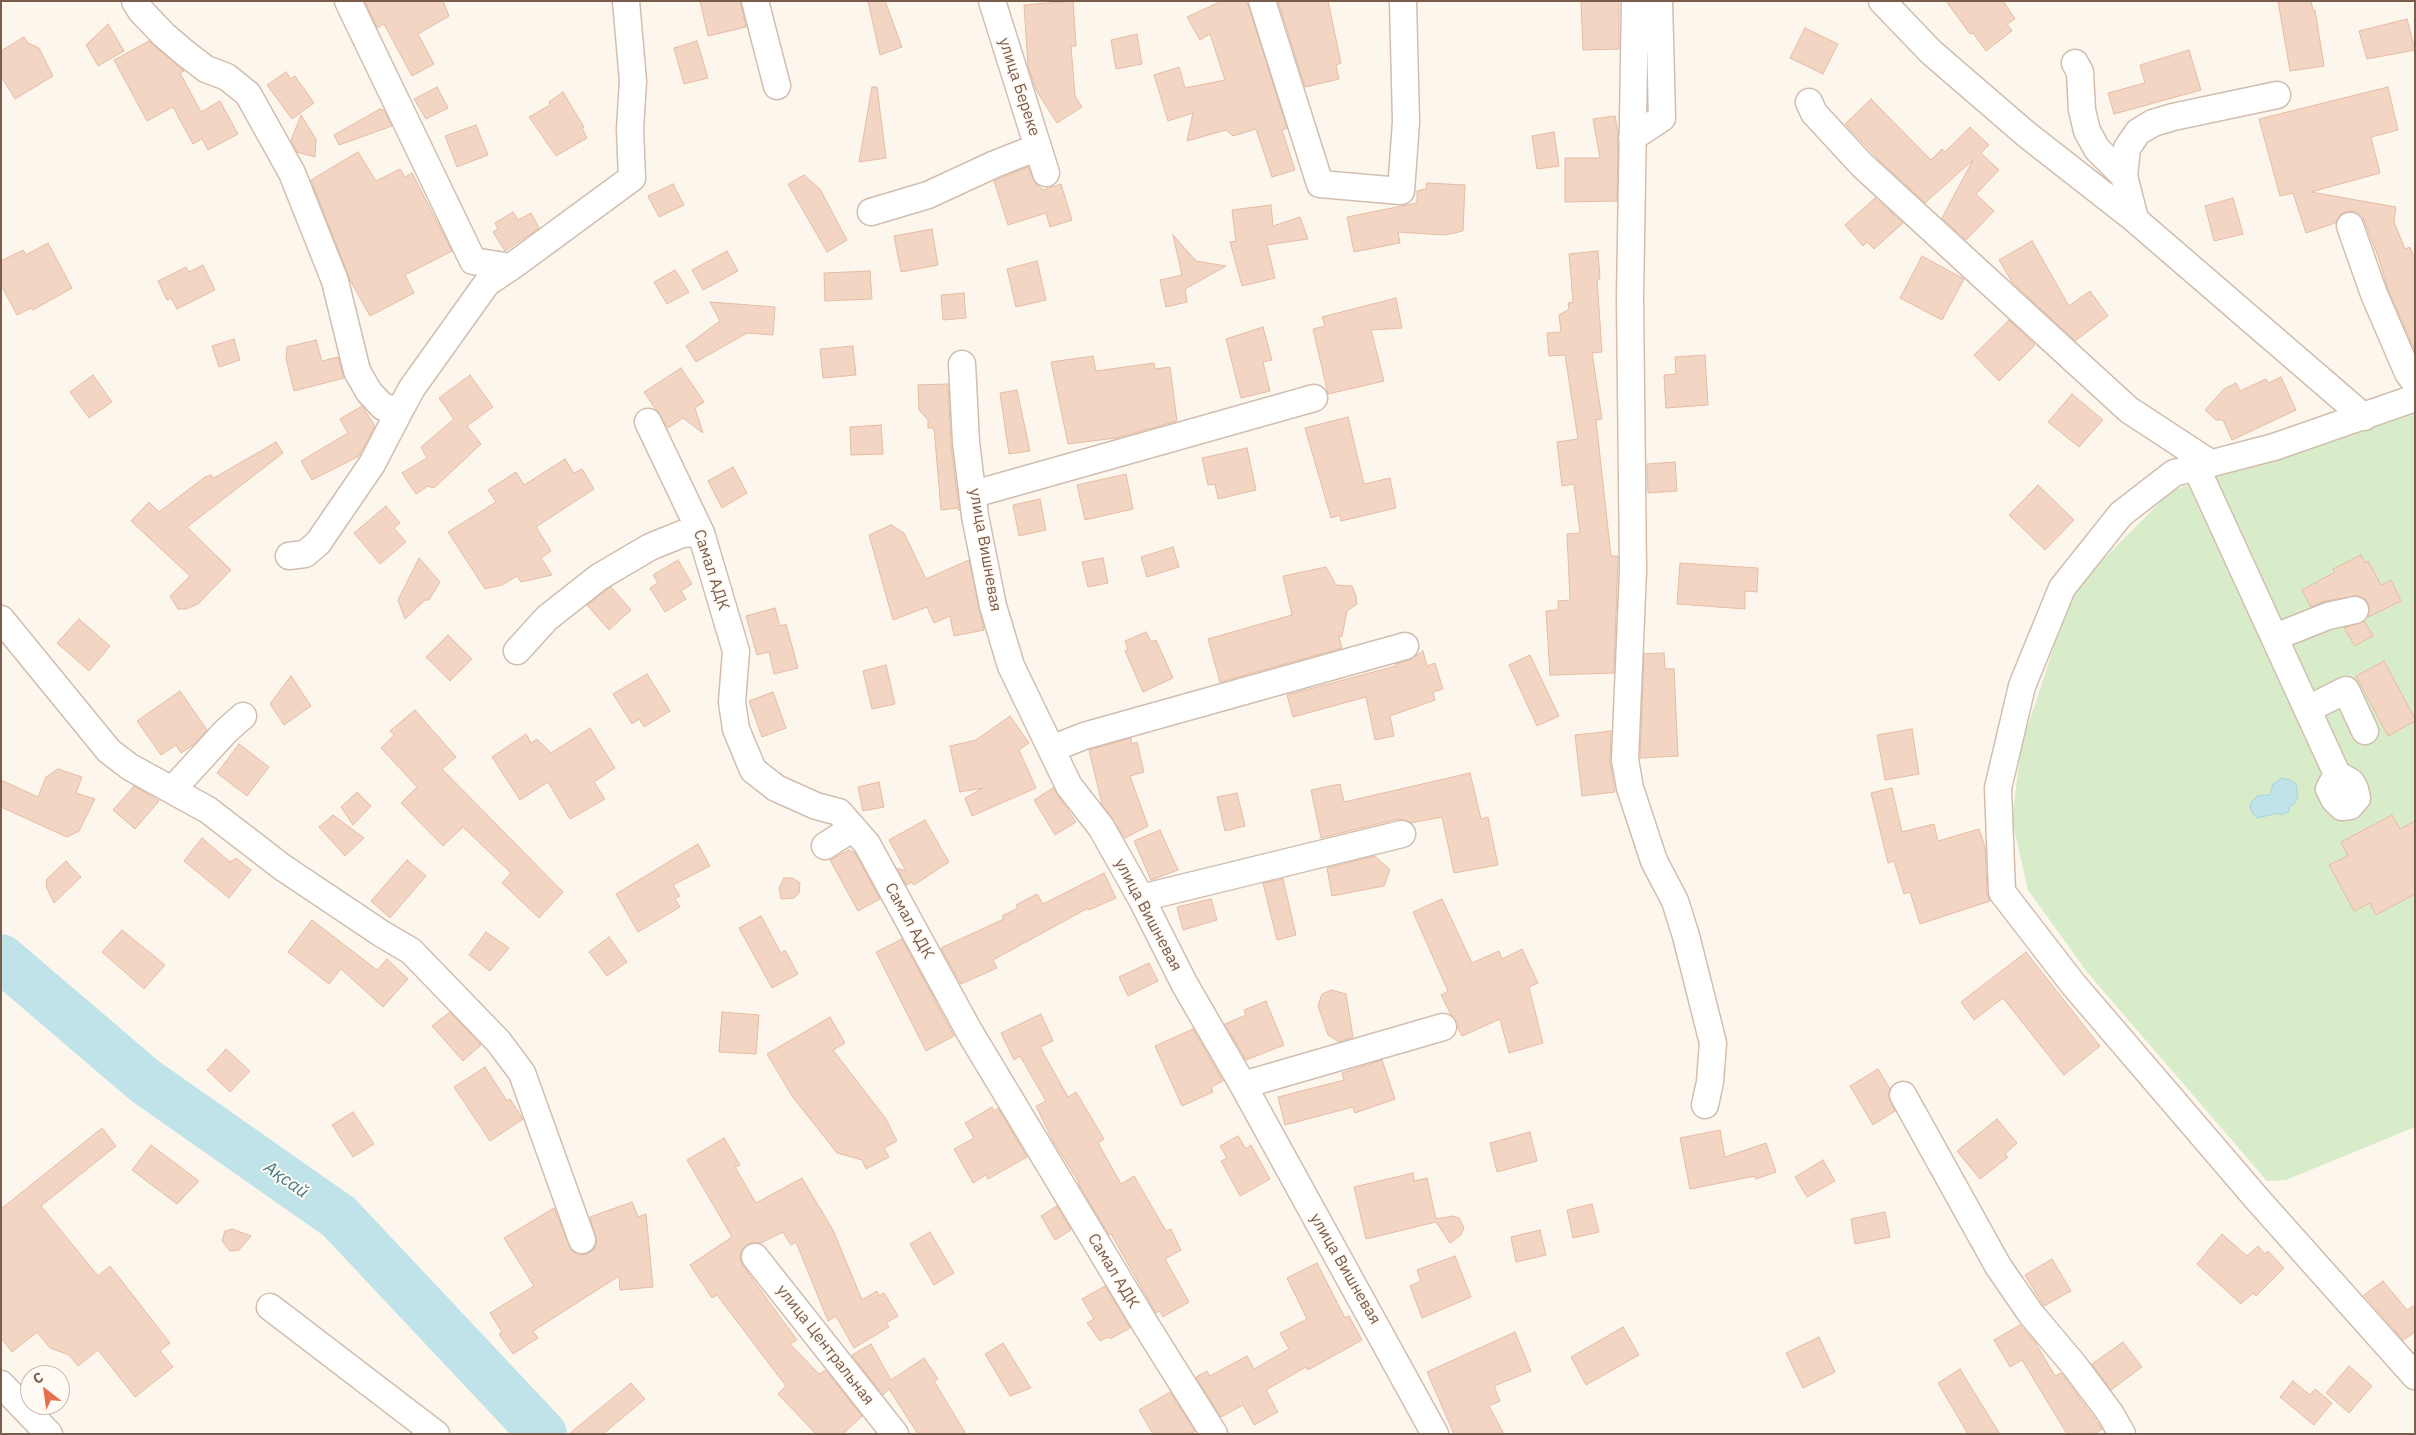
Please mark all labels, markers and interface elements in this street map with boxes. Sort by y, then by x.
street label: улица Береке [994,35,1044,139]
street label: улица Вишневая [965,487,1005,613]
street label: Самал АДК [689,527,733,613]
street label: улица Вишневая [1110,855,1186,975]
street label: Самал АДК [880,880,938,962]
water label: Ақсай [259,1157,313,1203]
street label: улица Вишневая [1305,1210,1385,1328]
street label: Самал АДК [1083,1230,1143,1312]
street label: улица Центральная [772,1281,878,1409]
north arrow [20,1365,70,1415]
text: С [30,1368,46,1388]

